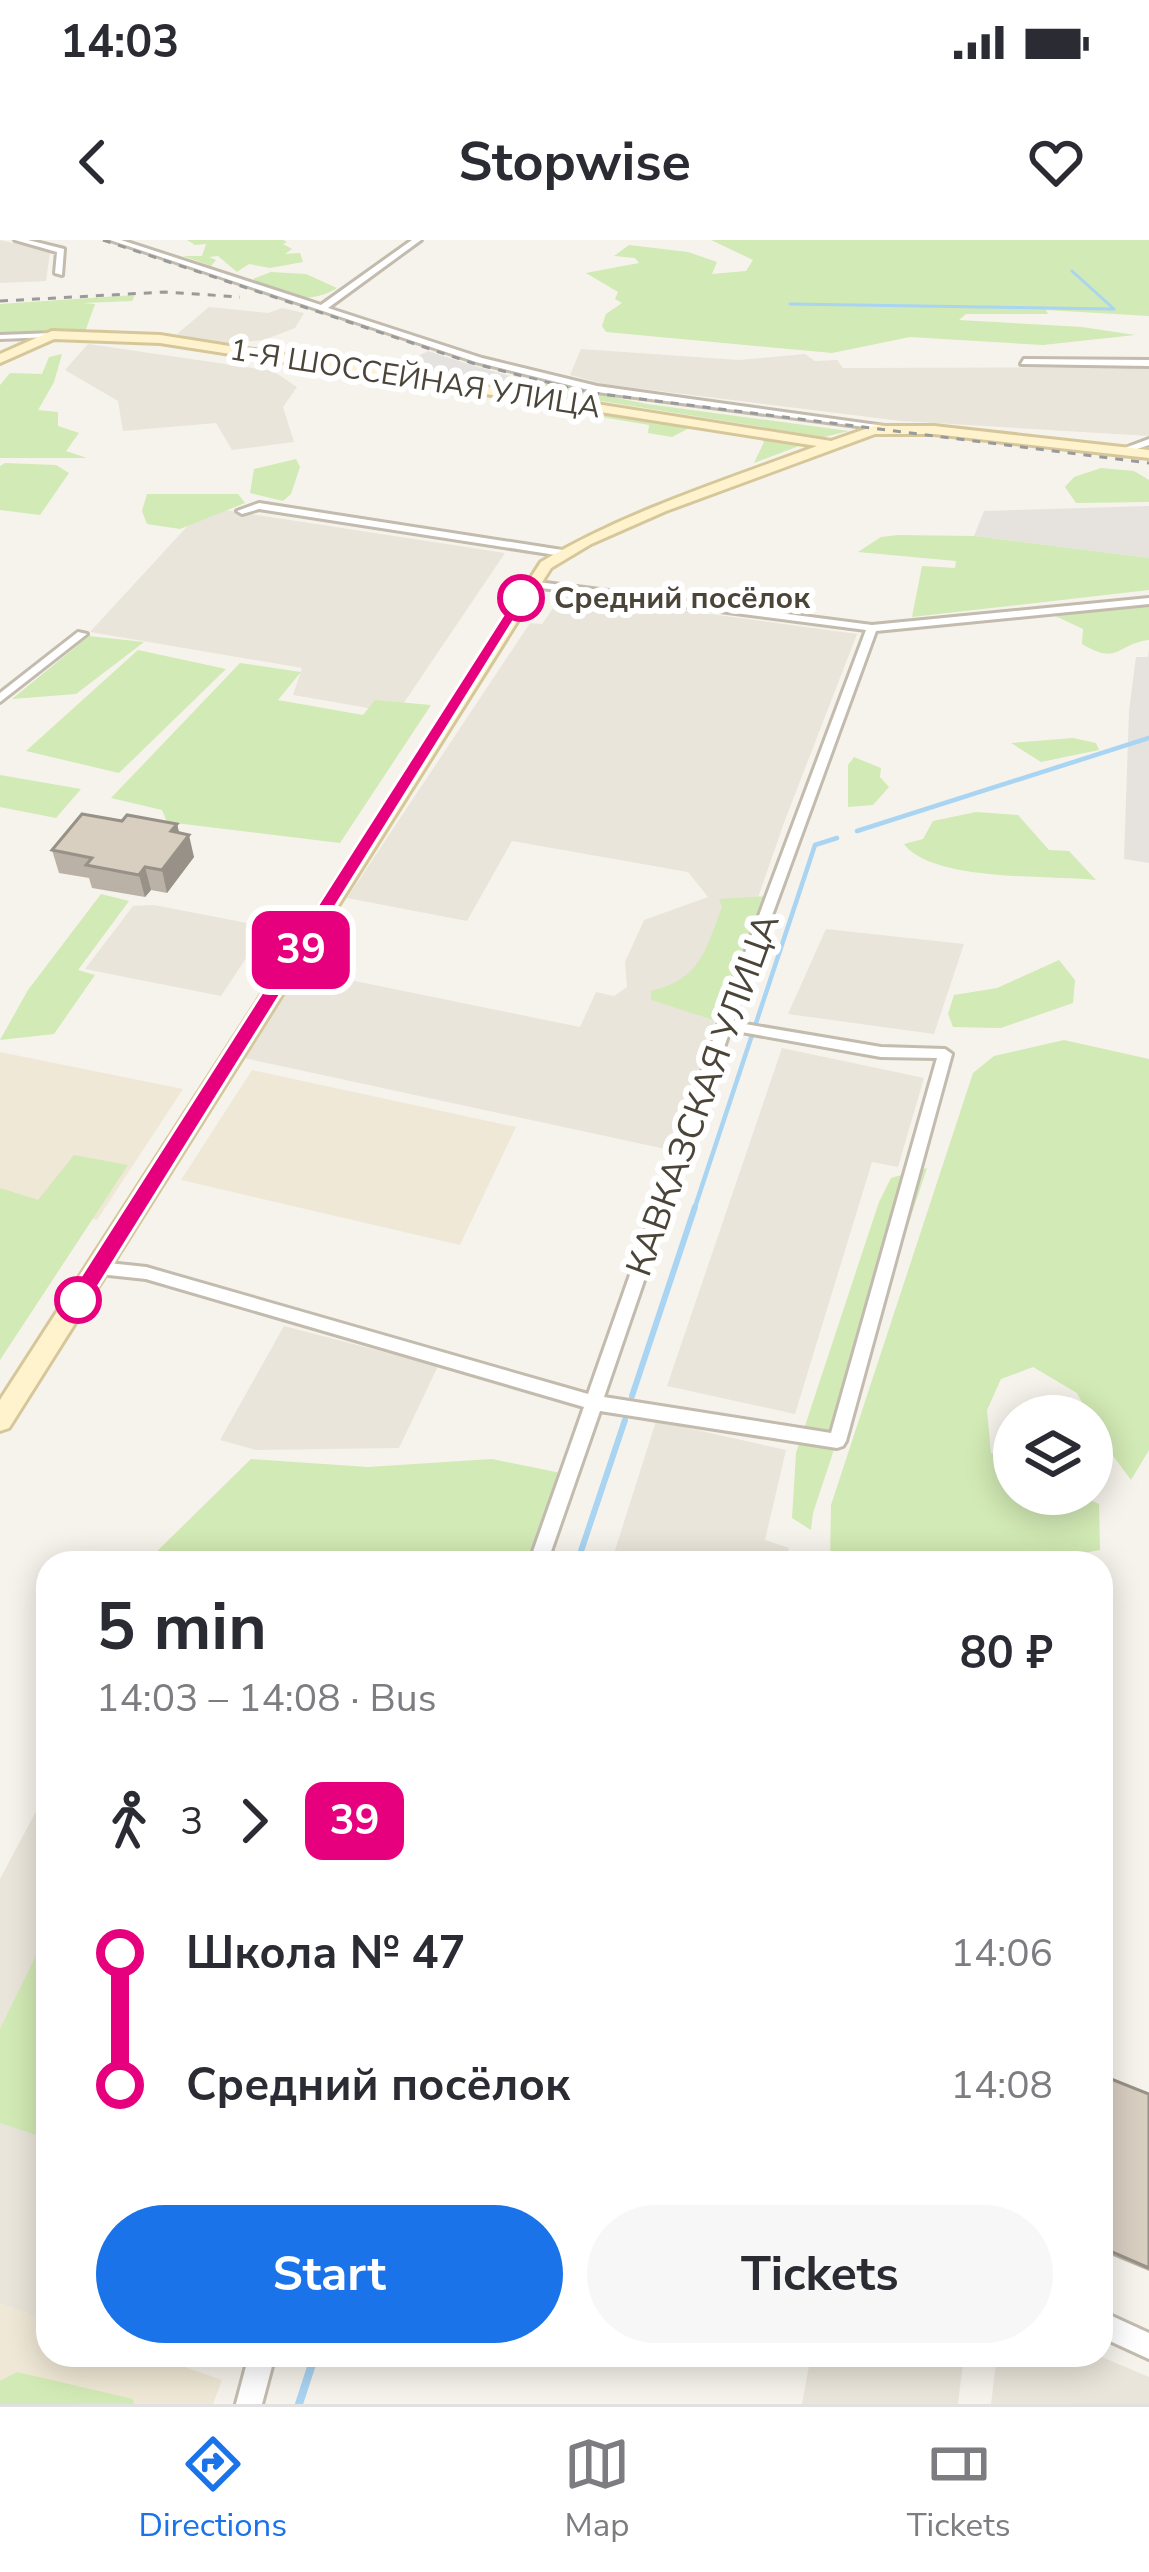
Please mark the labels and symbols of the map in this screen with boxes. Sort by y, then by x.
street label: 1-Я ШОССЕЙНАЯ УЛИЦА [227,329,603,429]
marker: Средний посёлок [499,576,543,620]
place label: Средний посёлок [554,578,810,619]
street label: КАВКАЗСКАЯ УЛИЦА [615,907,791,1283]
line badge: 39 [247,911,355,989]
unlabelled marker [56,1278,100,1322]

